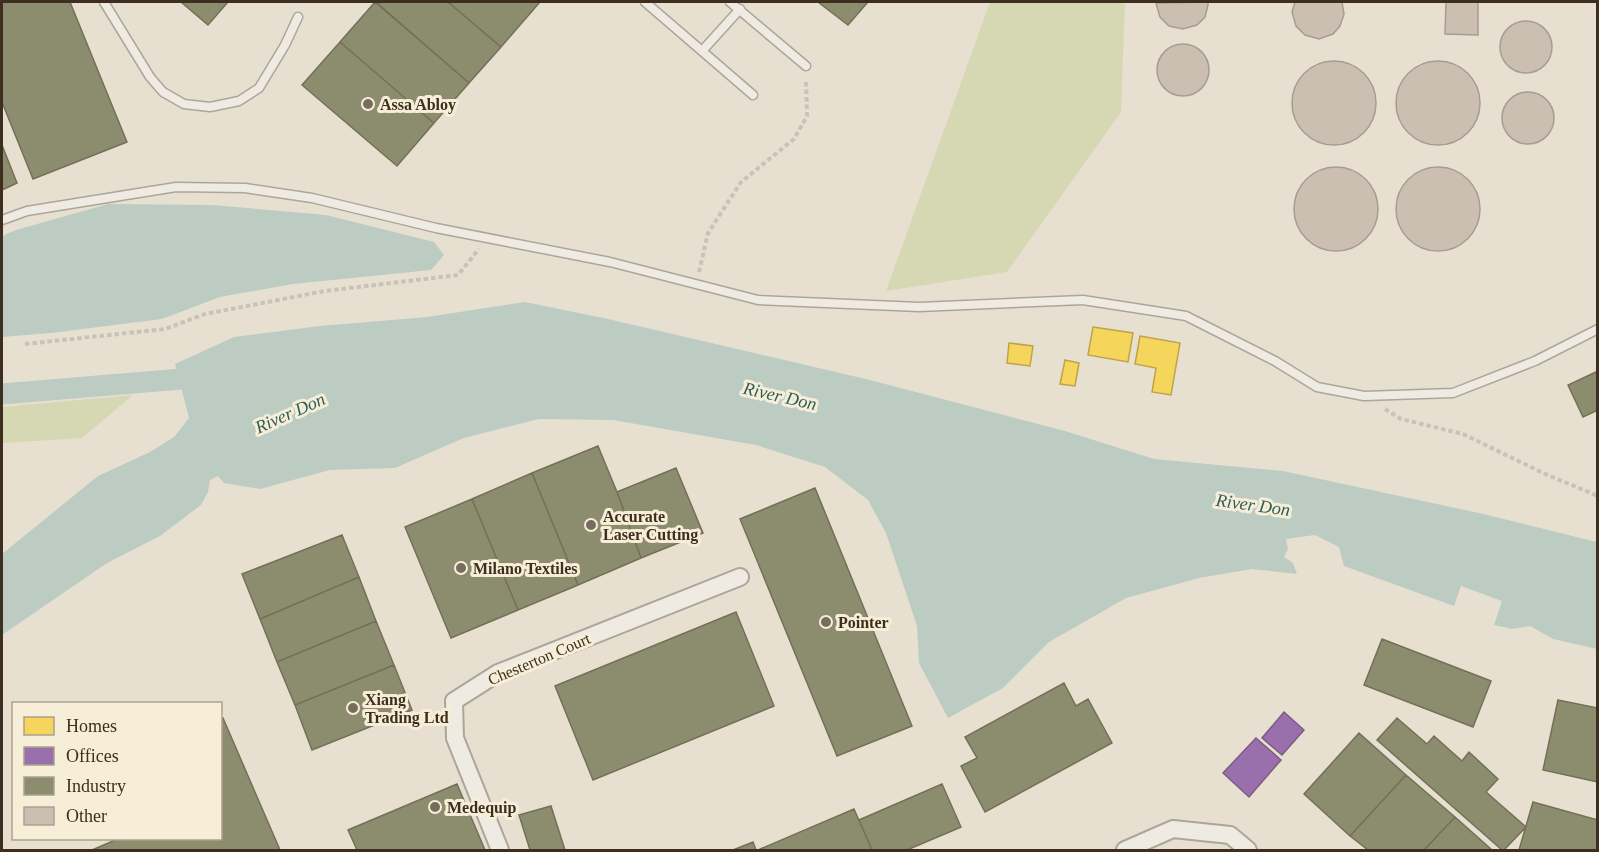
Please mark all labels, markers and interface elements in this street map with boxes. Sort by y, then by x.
place label: Assa Abloy [380,96,456,114]
marker: Assa Abloy [361,97,375,111]
water label: River Don [740,378,819,414]
water label: River Don [251,389,328,438]
water label: River Don [1214,490,1291,520]
place label: Accurate Laser Cutting [603,508,698,544]
marker: Accurate Laser Cutting [584,518,598,532]
place label: Milano Textiles [473,560,577,577]
marker: Milano Textiles [454,561,468,575]
place label: Pointer [838,614,889,631]
marker: Pointer [819,615,833,629]
street label: Chesterton Court [485,630,593,688]
place label: Xiang Trading Ltd [365,691,449,727]
marker: Xiang Trading Ltd [346,701,360,715]
legend [12,702,222,840]
text: Homes [66,716,117,736]
text: Offices [66,746,119,766]
text: Industry [66,776,126,796]
place label: Medequip [447,799,516,817]
marker: Medequip [428,800,442,814]
text: Other [66,806,107,826]

